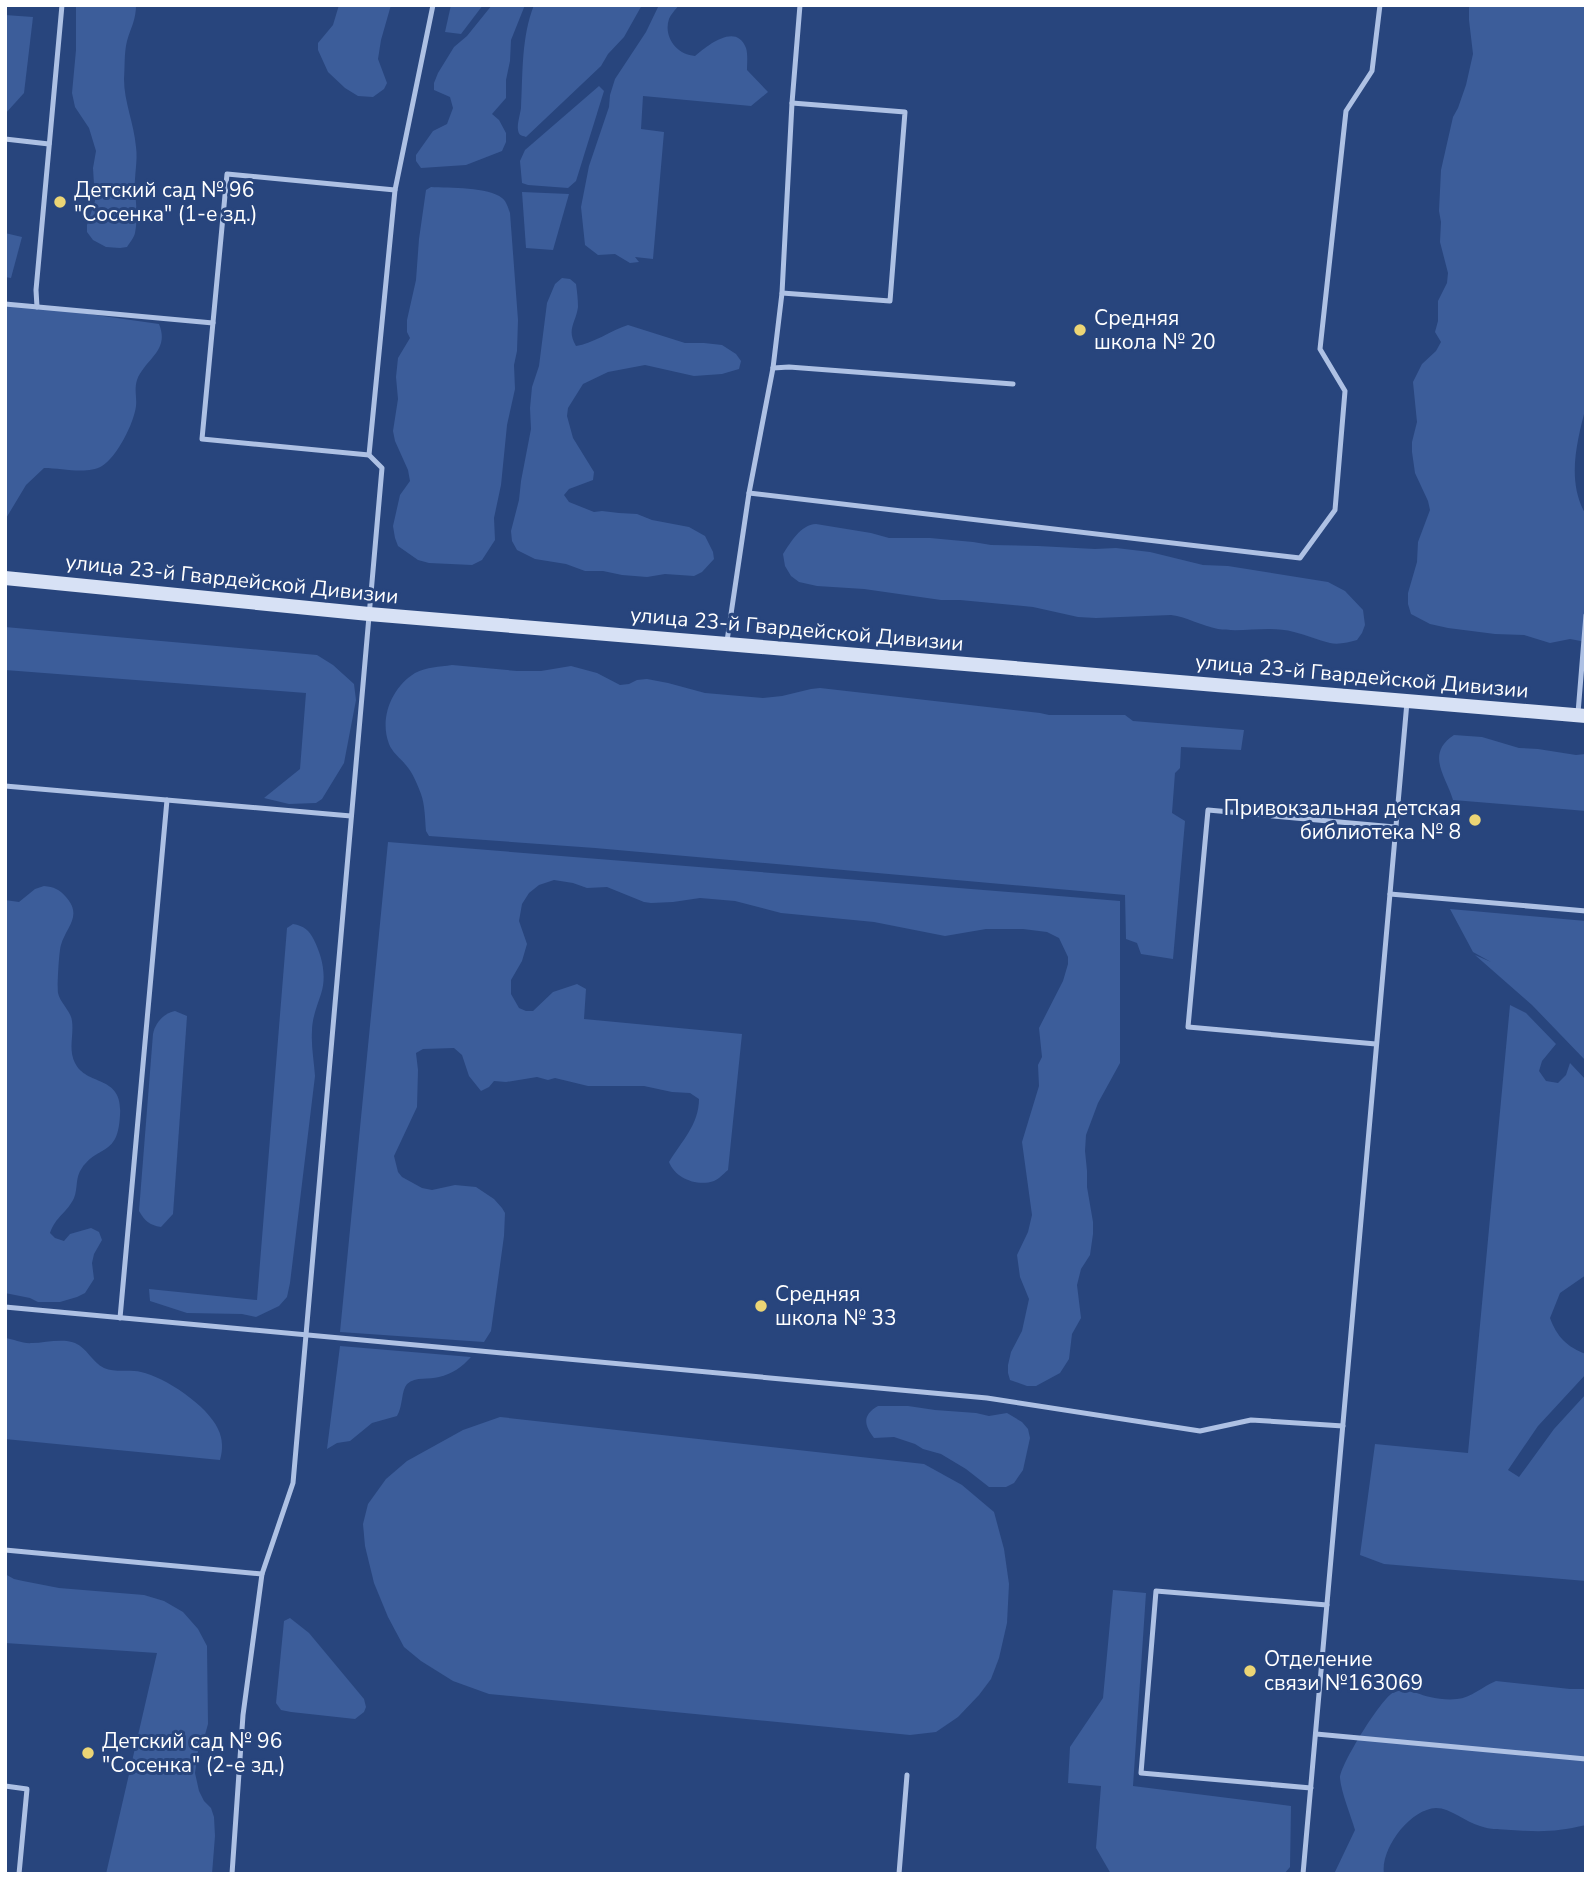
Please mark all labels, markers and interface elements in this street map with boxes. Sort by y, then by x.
place label: Детский сад № 96 "Сосенка" (1-е зд.) [74,176,257,228]
marker: Детский сад № 96 "Сосенка" (1-е зд.) [52,194,68,210]
place label: Средняя школа № 20 [1094,304,1216,356]
marker: Средняя школа № 20 [1072,322,1088,338]
street label: улица 23-й Гвардейской Дивизии [64,548,400,610]
street label: улица 23-й Гвардейской Дивизии [629,600,965,658]
street label: улица 23-й Гвардейской Дивизии [1194,647,1530,705]
place label: Привокзальная детская библиотека № 8 [1224,794,1461,846]
marker: Привокзальная детская библиотека № 8 [1467,812,1483,828]
place label: Средняя школа № 33 [775,1280,897,1332]
marker: Средняя школа № 33 [753,1298,769,1314]
place label: Отделение связи №163069 [1264,1645,1423,1697]
marker: Отделение связи №163069 [1242,1663,1258,1679]
place label: Детский сад № 96 "Сосенка" (2-е зд.) [102,1727,285,1779]
marker: Детский сад № 96 "Сосенка" (2-е зд.) [80,1745,96,1761]

